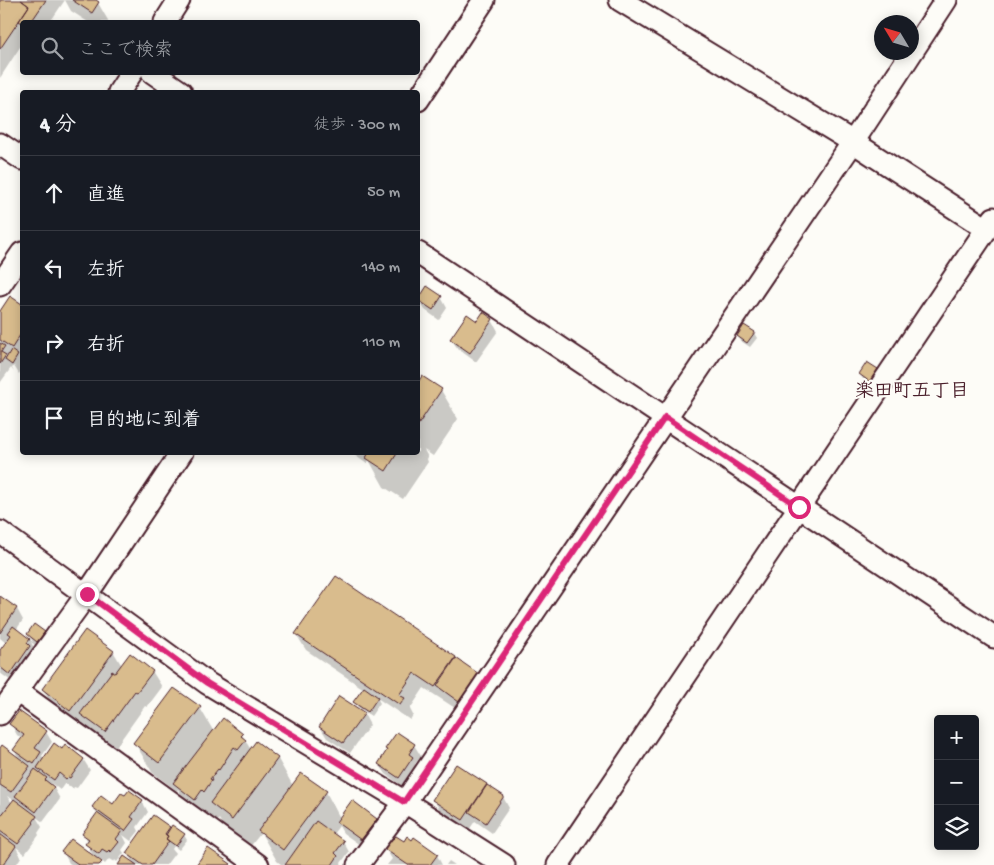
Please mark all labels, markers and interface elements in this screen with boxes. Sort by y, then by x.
north arrow [874,15,919,60]
search box [20,20,420,75]
icon: search [38,34,66,62]
text: ここで検索 [78,40,173,63]
text: 4 分 [40,114,76,139]
text: 徒歩 · 300 m [314,117,400,136]
icon: ahead [40,179,68,207]
text: 50 m [367,184,400,203]
text: 直進 [87,185,125,208]
icon: left [40,254,68,282]
text: 140 m [362,259,400,278]
text: 左折 [87,260,125,283]
icon: right [40,329,68,357]
text: 110 m [363,334,400,353]
text: 右折 [87,335,125,358]
district label: 楽田町五丁目 [855,380,969,404]
icon: arrive [40,404,68,432]
text: 目的地に到着 [87,410,201,433]
route start [788,496,811,519]
route end [76,583,99,606]
map controls [934,715,979,850]
button: + [934,715,979,760]
button: − [934,760,979,805]
button: layers [934,805,979,850]

